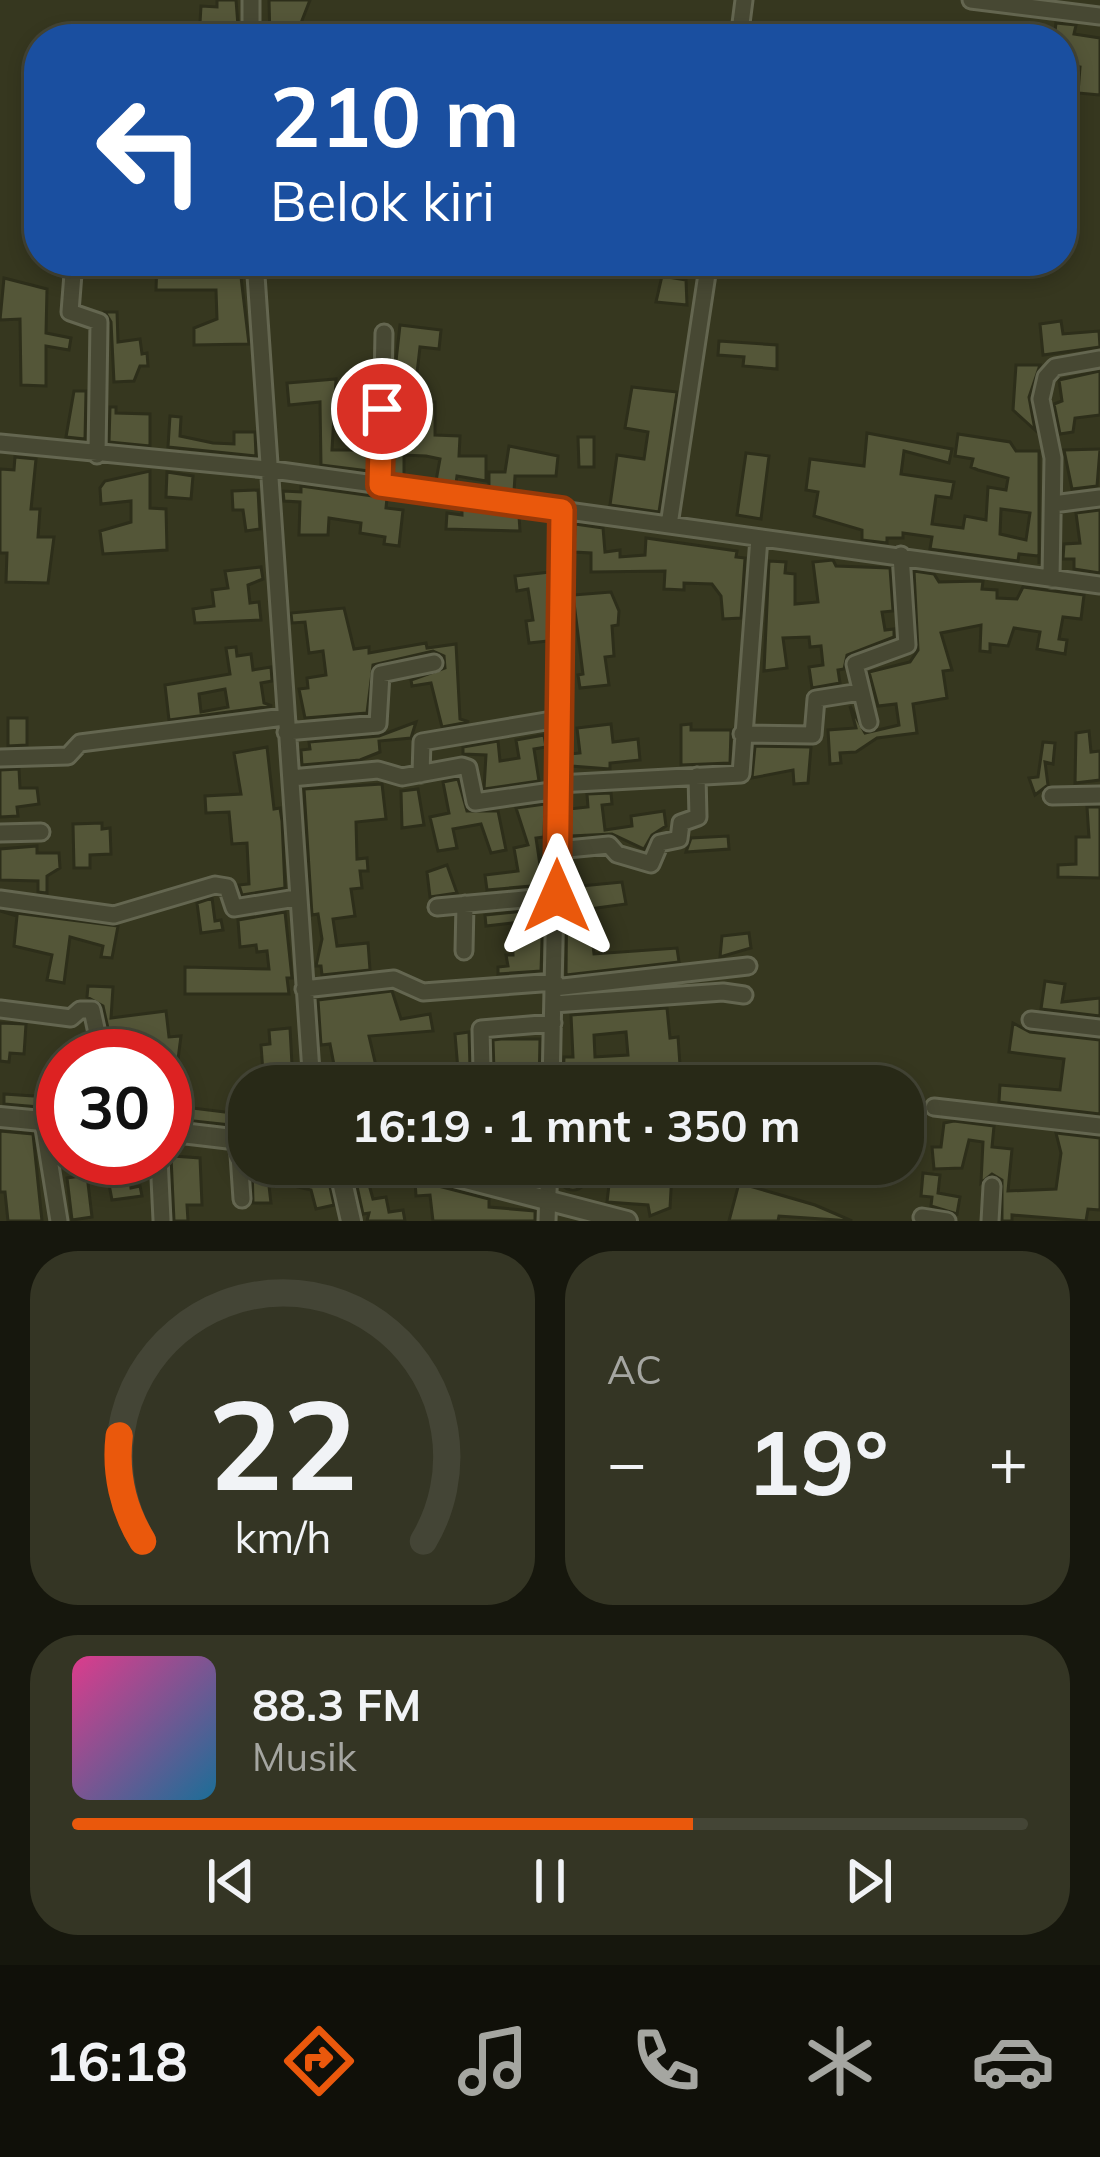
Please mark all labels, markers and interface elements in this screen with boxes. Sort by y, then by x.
text: 210 m [270,63,520,168]
icon: left [72,72,228,228]
text: Belok kiri [270,167,495,235]
pin [331,358,433,460]
icon: arrive [349,376,415,442]
position arrow [494,833,620,959]
speed limit sign: 30 [36,1029,192,1185]
text: 16:19 · 1 mnt · 350 m [352,1097,800,1153]
text: AC [607,1345,662,1394]
text: 22 [208,1365,357,1521]
text: 19° [746,1405,889,1518]
text: − [607,1420,647,1503]
text: + [988,1420,1028,1503]
text: km/h [234,1510,331,1564]
text: 88.3 FM [252,1676,421,1732]
text: Musik [252,1732,357,1781]
icon: previous [198,1848,264,1914]
icon: pause [517,1848,583,1914]
icon: next [836,1848,902,1914]
icon: directions [277,2019,361,2103]
icon: music [451,2019,535,2103]
icon: phone [624,2019,708,2103]
icon: climate [798,2019,882,2103]
icon: car [971,2019,1055,2103]
text: 16:18 [45,2027,188,2095]

